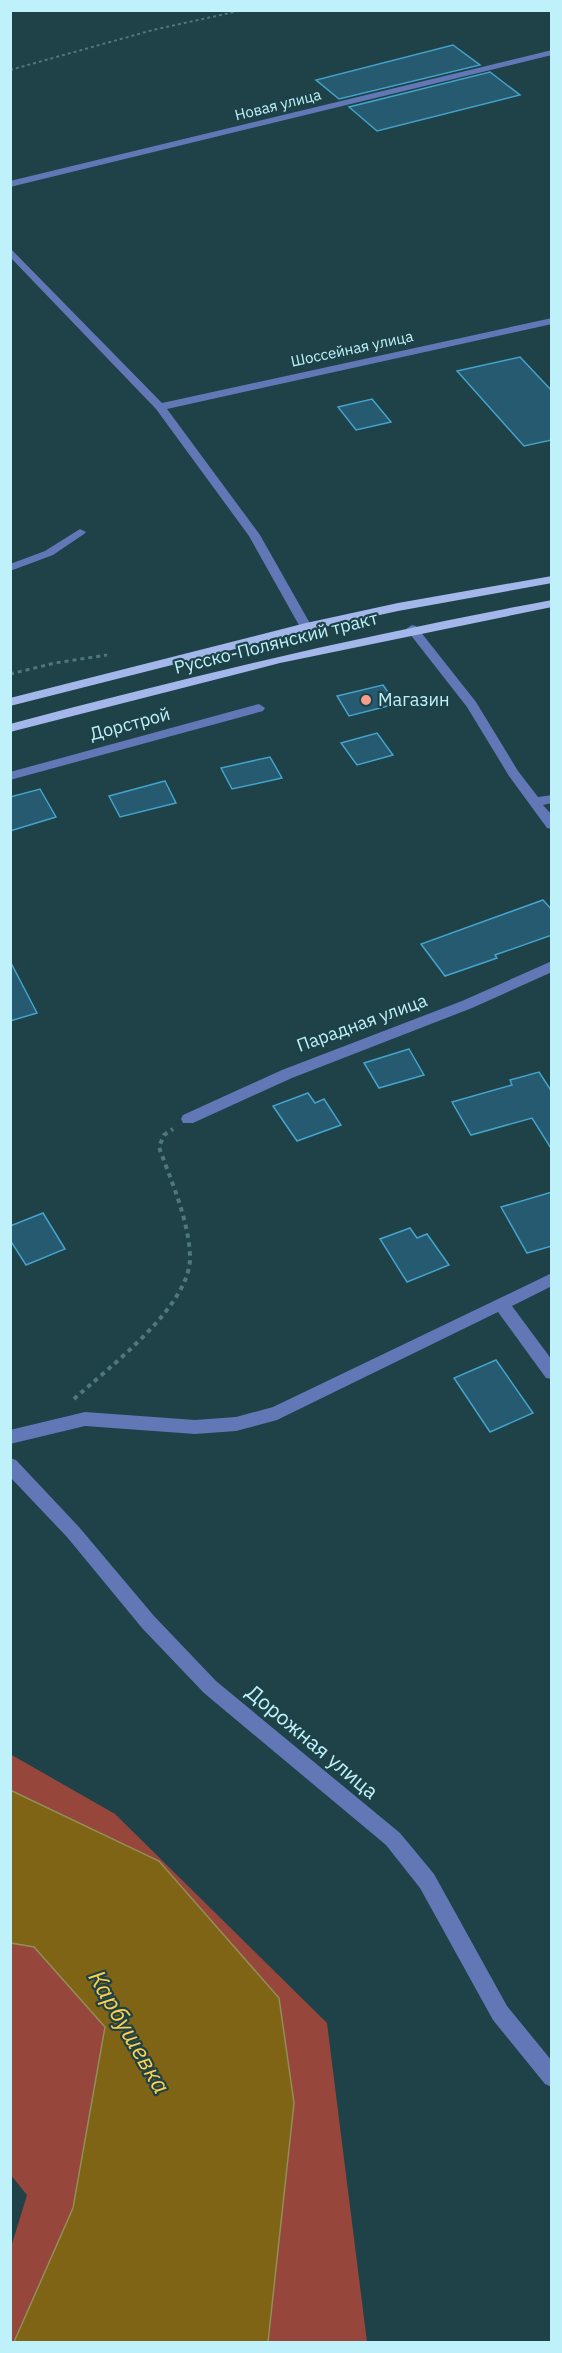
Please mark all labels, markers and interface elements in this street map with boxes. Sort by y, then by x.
street label: Новая улица [233,85,323,124]
street label: Шоссейная улица [289,326,415,371]
street label: Русско-Полянский тракт [172,606,381,679]
place label: Магазин [378,688,450,711]
marker: Магазин [359,693,373,707]
street label: Дорстрой [87,702,173,745]
street label: Парадная улица [293,988,431,1057]
street label: Дорожная улица [241,1678,385,1805]
water label: Карбушевка [82,1964,178,2099]

